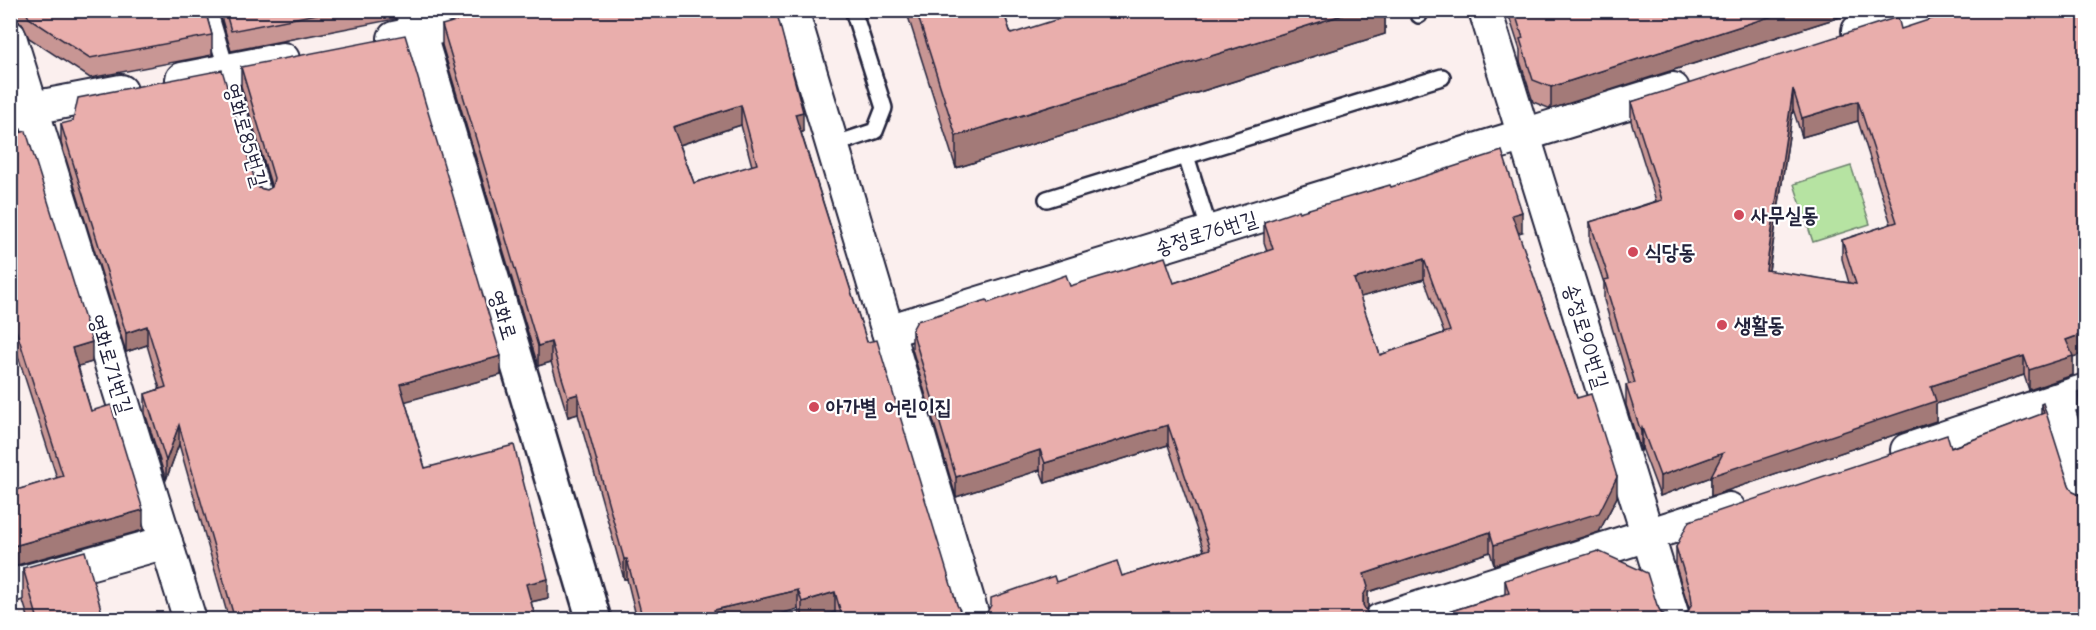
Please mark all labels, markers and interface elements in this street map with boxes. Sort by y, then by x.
street label: 영화로85번길 [220,80,272,190]
place label: 사무실동 [1750,203,1819,227]
street label: 송정로76번길 [1152,206,1260,260]
marker: 사무실동 [1732,208,1746,222]
place label: 식당동 [1645,240,1696,264]
marker: 식당동 [1626,245,1640,259]
street label: 송정로90번길 [1559,281,1613,391]
street label: 영화로 [484,287,522,343]
street label: 영화로71번길 [85,311,138,417]
place label: 생활동 [1733,313,1785,337]
marker: 생활동 [1715,318,1729,332]
place label: 아가별 어린이집 [826,395,952,419]
marker: 아가별 어린이집 [807,400,821,414]

